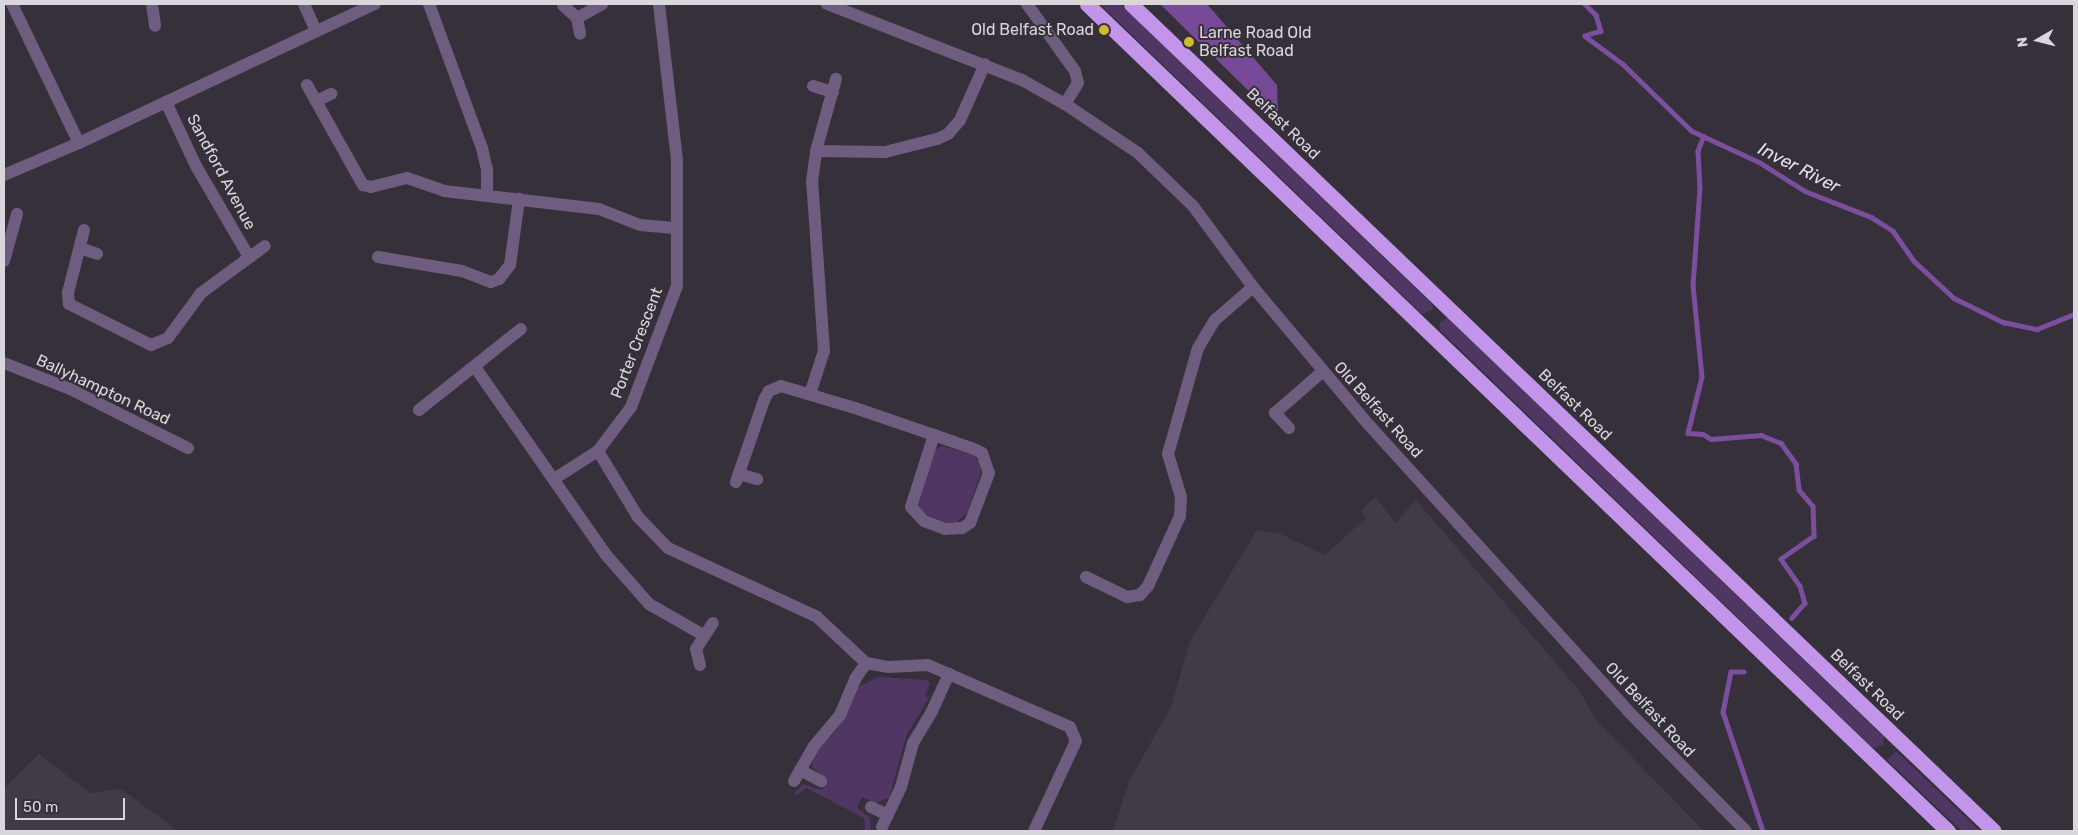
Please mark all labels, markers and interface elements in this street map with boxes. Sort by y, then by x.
north arrow [2013,15,2063,65]
place label: Old Belfast Road [971,20,1094,40]
place label: Larne Road Old Belfast Road [1199,23,1312,61]
marker: Old Belfast Road [1098,24,1110,36]
marker: Larne Road Old Belfast Road [1183,36,1195,48]
text: N [2014,36,2032,48]
street label: Belfast Road [1242,84,1324,164]
street label: Sandford Avenue [182,111,260,233]
water label: Inver River [1754,138,1844,198]
street label: Porter Crescent [607,284,667,402]
street label: Ballyhampton Road [33,351,173,429]
street label: Old Belfast Road [1330,358,1426,462]
street label: Belfast Road [1534,365,1616,445]
street label: Belfast Road [1826,645,1908,725]
street label: Old Belfast Road [1601,659,1699,761]
scale bar [18,788,128,820]
text: 50 m [23,798,58,816]

